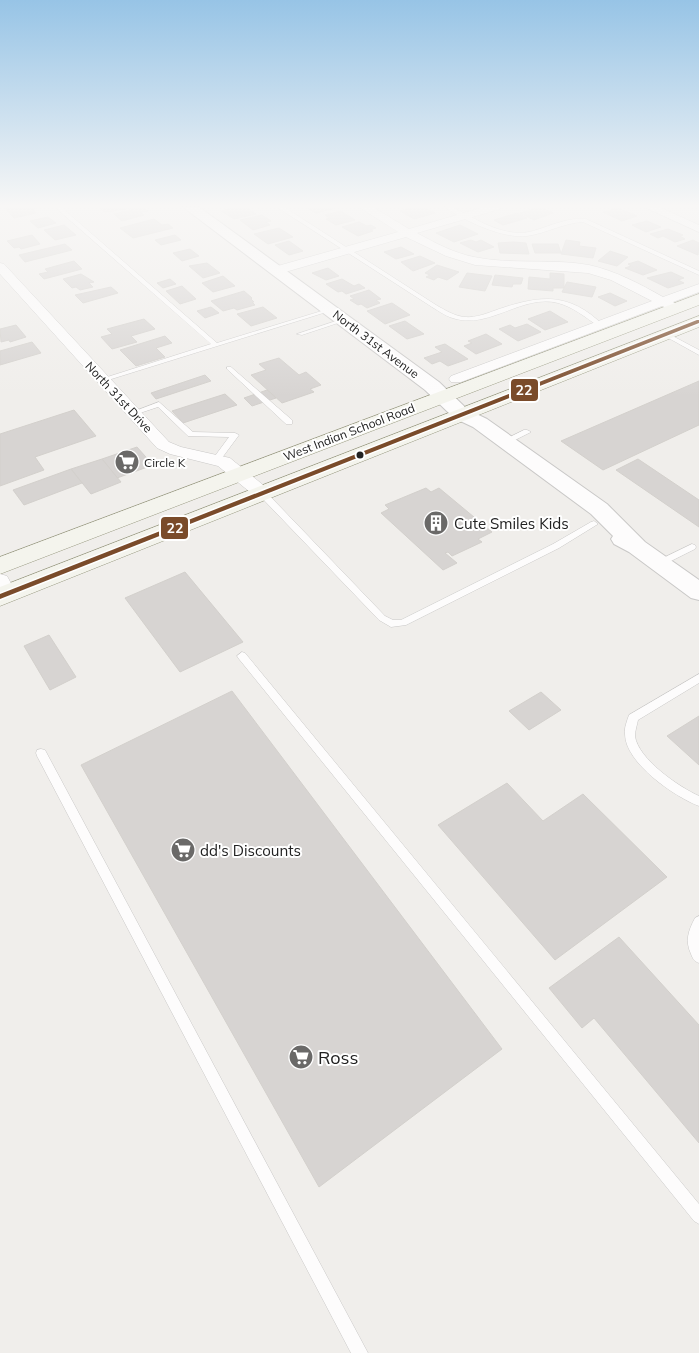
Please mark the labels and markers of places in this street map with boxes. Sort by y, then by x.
supermarket icon: Circle K [114,449,140,475]
unlabelled marker [355,450,365,460]
place label: Circle K [144,455,186,470]
building icon: Cute Smiles Kids [423,510,449,536]
place label: Cute Smiles Kids [454,514,569,533]
supermarket icon: dd's Discounts [170,837,196,863]
place label: dd's Discounts [200,841,301,860]
supermarket icon: Ross [288,1044,314,1070]
place label: Ross [318,1046,358,1069]

